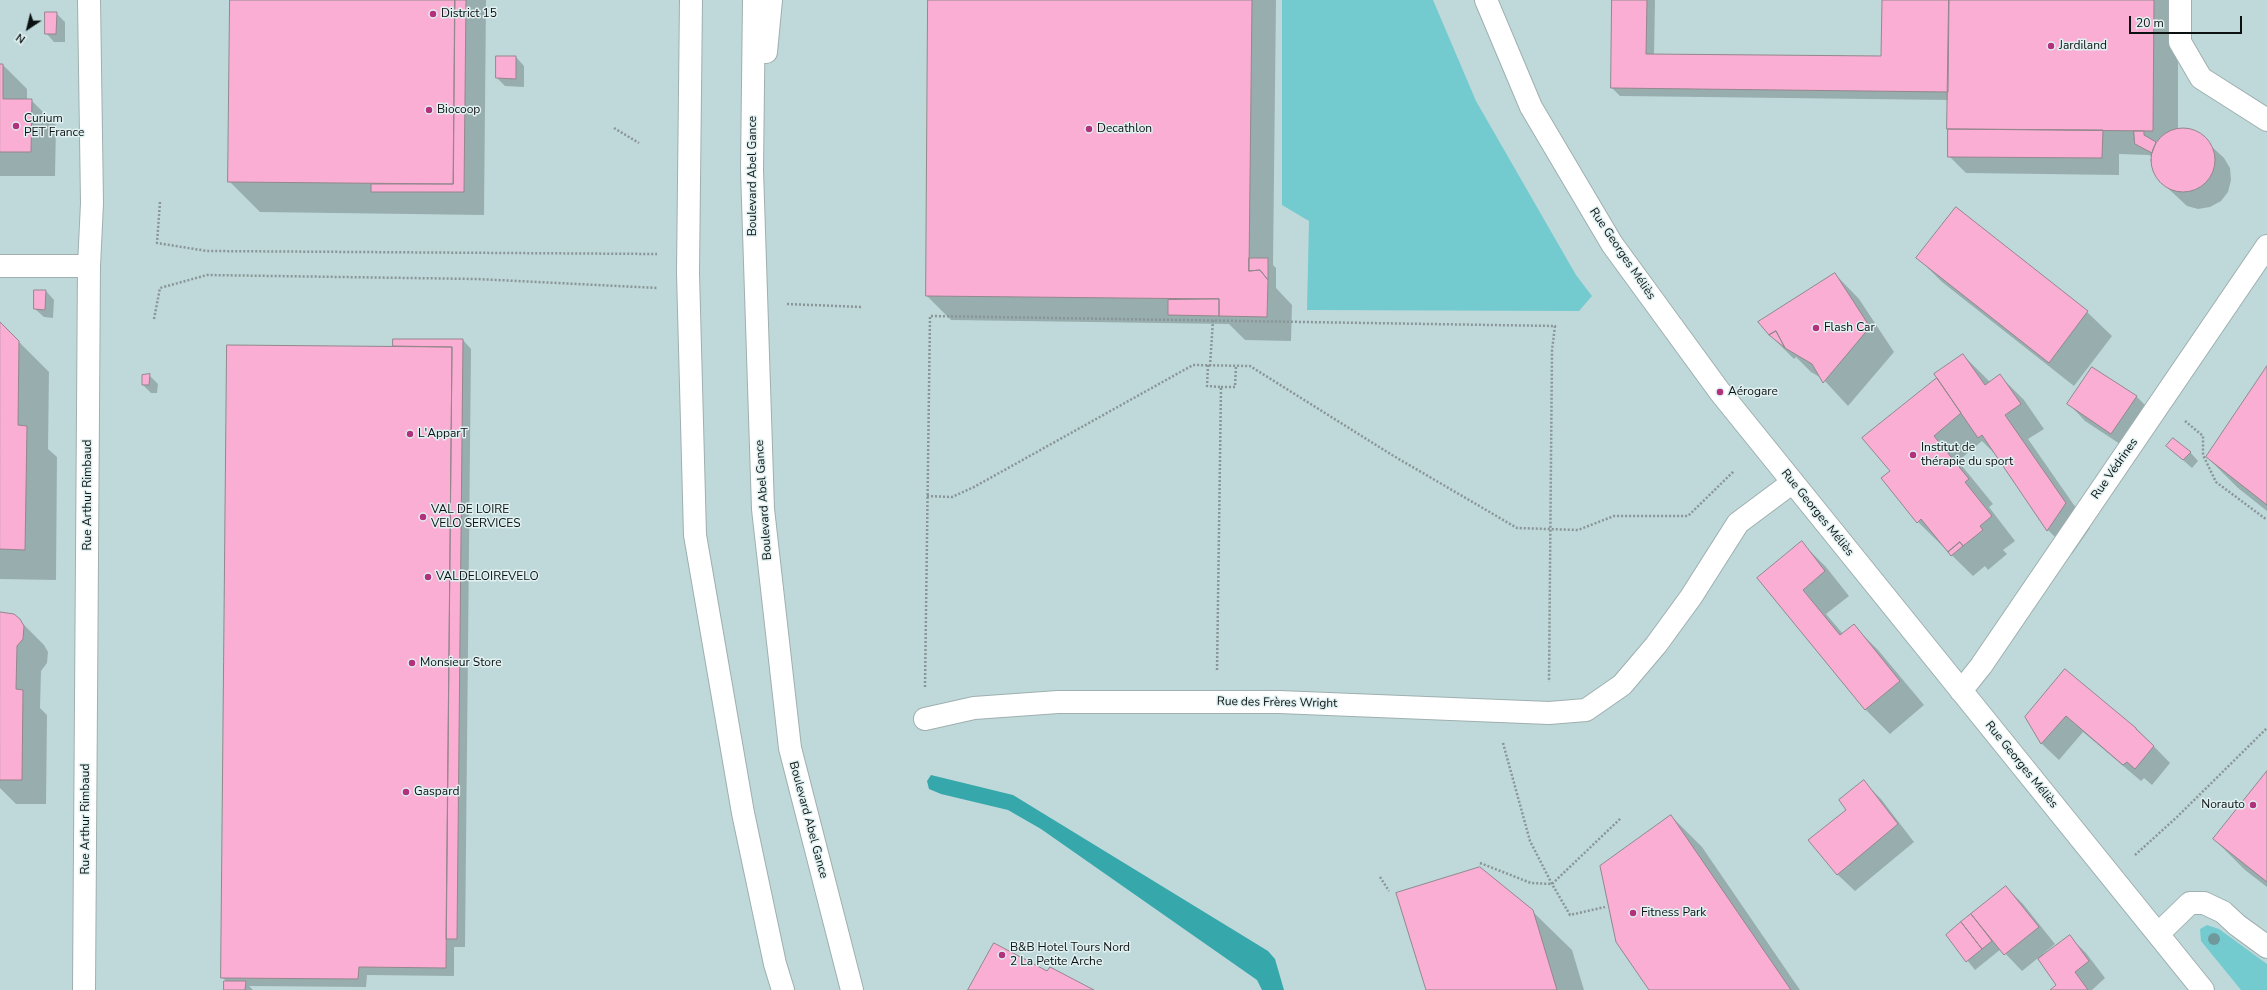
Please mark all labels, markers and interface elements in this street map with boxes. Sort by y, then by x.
place label: District 15 [441,7,497,21]
north arrow [8,8,48,48]
scale bar [2131,8,2244,34]
marker: District 15 [428,9,438,19]
text: 20 m [2136,15,2164,31]
text: N [13,30,29,47]
place label: Jardiland [2059,39,2107,53]
marker: Jardiland [2046,41,2056,51]
place label: Biocoop [437,103,480,117]
marker: Biocoop [424,105,434,115]
place label: Curium PET France [24,112,84,140]
street label: Boulevard Abel Gance [746,116,760,236]
marker: Curium PET France [11,121,21,131]
place label: Decathlon [1097,122,1152,136]
marker: Decathlon [1084,124,1094,134]
street label: Rue Georges Méliès [1586,205,1658,303]
place label: Flash Car [1824,321,1875,335]
marker: Flash Car [1811,323,1821,333]
place label: Aérogare [1728,385,1778,399]
marker: Aérogare [1715,387,1725,397]
place label: L'ApparT [418,427,468,441]
marker: L'ApparT [405,429,415,439]
street label: Rue Védrines [2089,436,2141,502]
street label: Boulevard Abel Gance [753,439,775,561]
street label: Rue Arthur Rimbaud [81,440,95,550]
place label: Institut de thérapie du sport [1921,441,2013,469]
marker: Institut de thérapie du sport [1908,450,1918,460]
street label: Rue Georges Méliès [1778,467,1856,559]
place label: VAL DE LOIRE VELO SERVICES [431,503,521,531]
marker: VAL DE LOIRE VELO SERVICES [418,512,428,522]
place label: VALDELOIREVELO [436,570,539,584]
marker: VALDELOIREVELO [423,572,433,582]
place label: Monsieur Store [420,656,502,670]
marker: Monsieur Store [407,658,417,668]
street label: Rue des Frères Wright [1217,695,1337,711]
street label: Rue Georges Méliès [1982,719,2060,811]
street label: Boulevard Abel Gance [785,760,831,880]
street label: Rue Arthur Rimbaud [79,764,93,874]
place label: Gaspard [414,785,459,799]
marker: Gaspard [401,787,411,797]
place label: Norauto [2201,798,2245,812]
marker: Norauto [2248,800,2258,810]
place label: Fitness Park [1641,906,1706,920]
marker: Fitness Park [1628,908,1638,918]
place label: B&B Hotel Tours Nord 2 La Petite Arche [1010,941,1130,969]
marker: B&B Hotel Tours Nord 2 La Petite Arche [997,950,1007,960]

